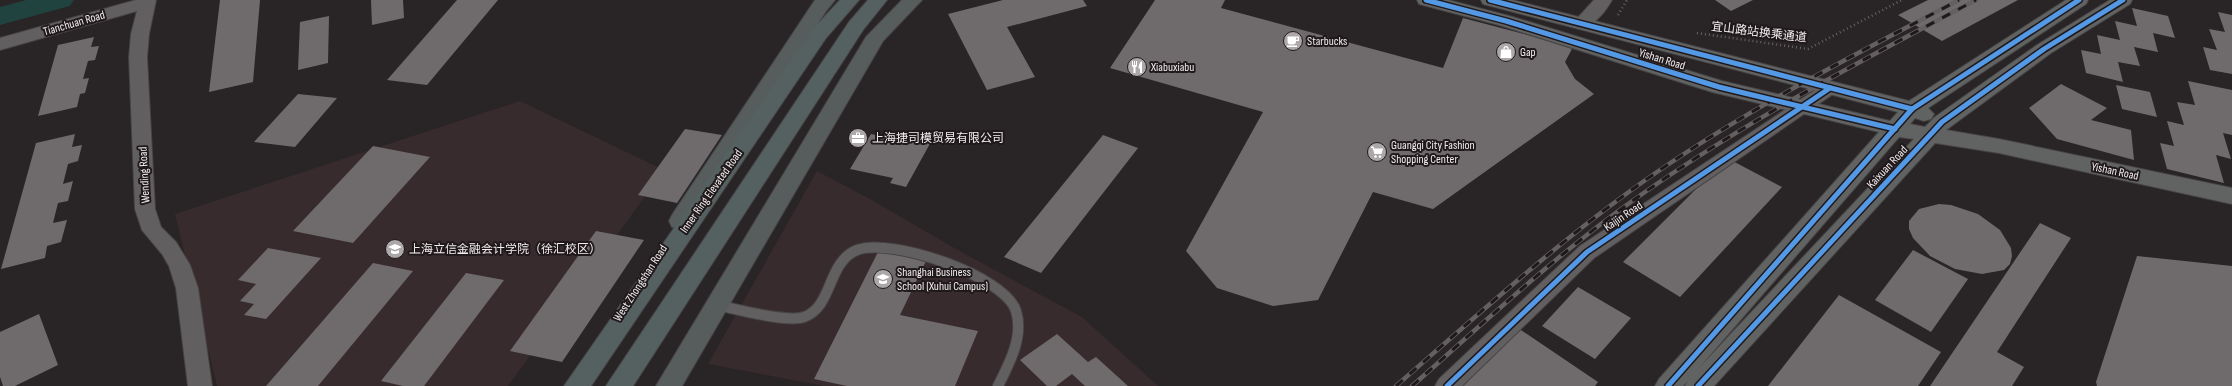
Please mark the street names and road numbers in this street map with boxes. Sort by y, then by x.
street label: Tianchuan Road [42,8,107,39]
street label: 宜山路站换乘通道 [1710,19,1808,46]
street label: Yishan Road [1637,45,1687,74]
street label: Kaixuan Road [1864,143,1911,192]
street label: Wending Road [136,146,153,204]
street label: Inner Ring Elevated Road [677,147,746,236]
street label: Yishan Road [2090,159,2140,184]
street label: Kaijin Road [1601,198,1646,235]
street label: West Zhongshan Road [610,242,671,324]

